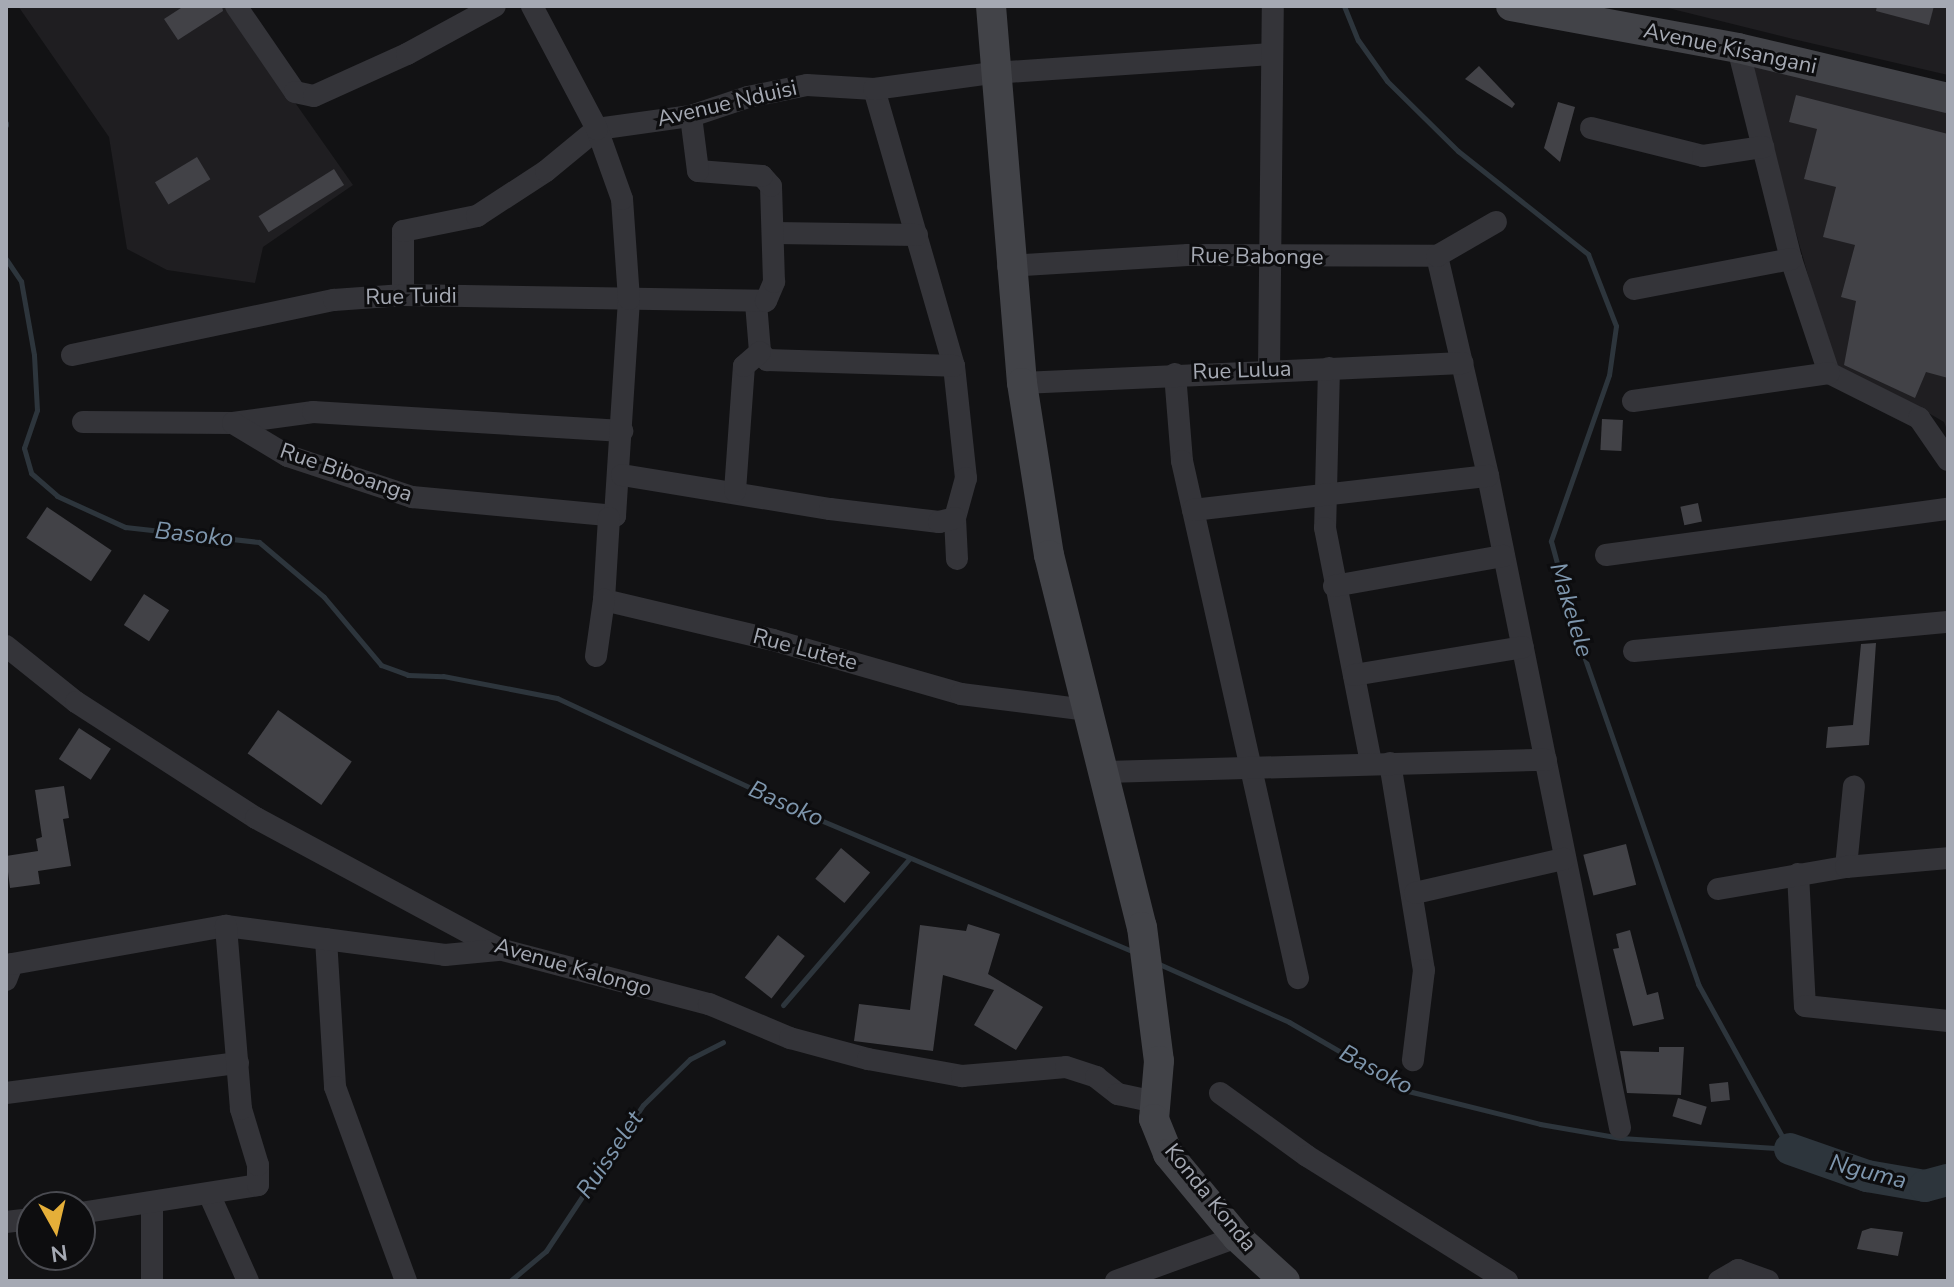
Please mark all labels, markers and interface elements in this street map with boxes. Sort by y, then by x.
street label: Avenue Kisangani [1641,18,1819,80]
street label: Avenue Nduisi [654,75,800,133]
street label: Rue Babonge [1190,243,1324,271]
street label: Rue Tuidi [365,283,457,311]
street label: Rue Lulua [1192,356,1292,386]
street label: Rue Biboanga [276,438,416,508]
water label: Basoko [153,517,235,553]
water label: Makelele [1543,559,1599,661]
street label: Rue Lutete [750,623,860,677]
water label: Basoko [744,775,828,833]
street label: Avenue Kalongo [491,933,655,1003]
water label: Basoko [1334,1039,1418,1101]
water label: Ruisselet [570,1106,650,1204]
street label: Konda Konda [1158,1139,1262,1257]
water label: Nguma [1826,1149,1910,1195]
north arrow [16,1191,96,1271]
text: N [49,1237,69,1269]

